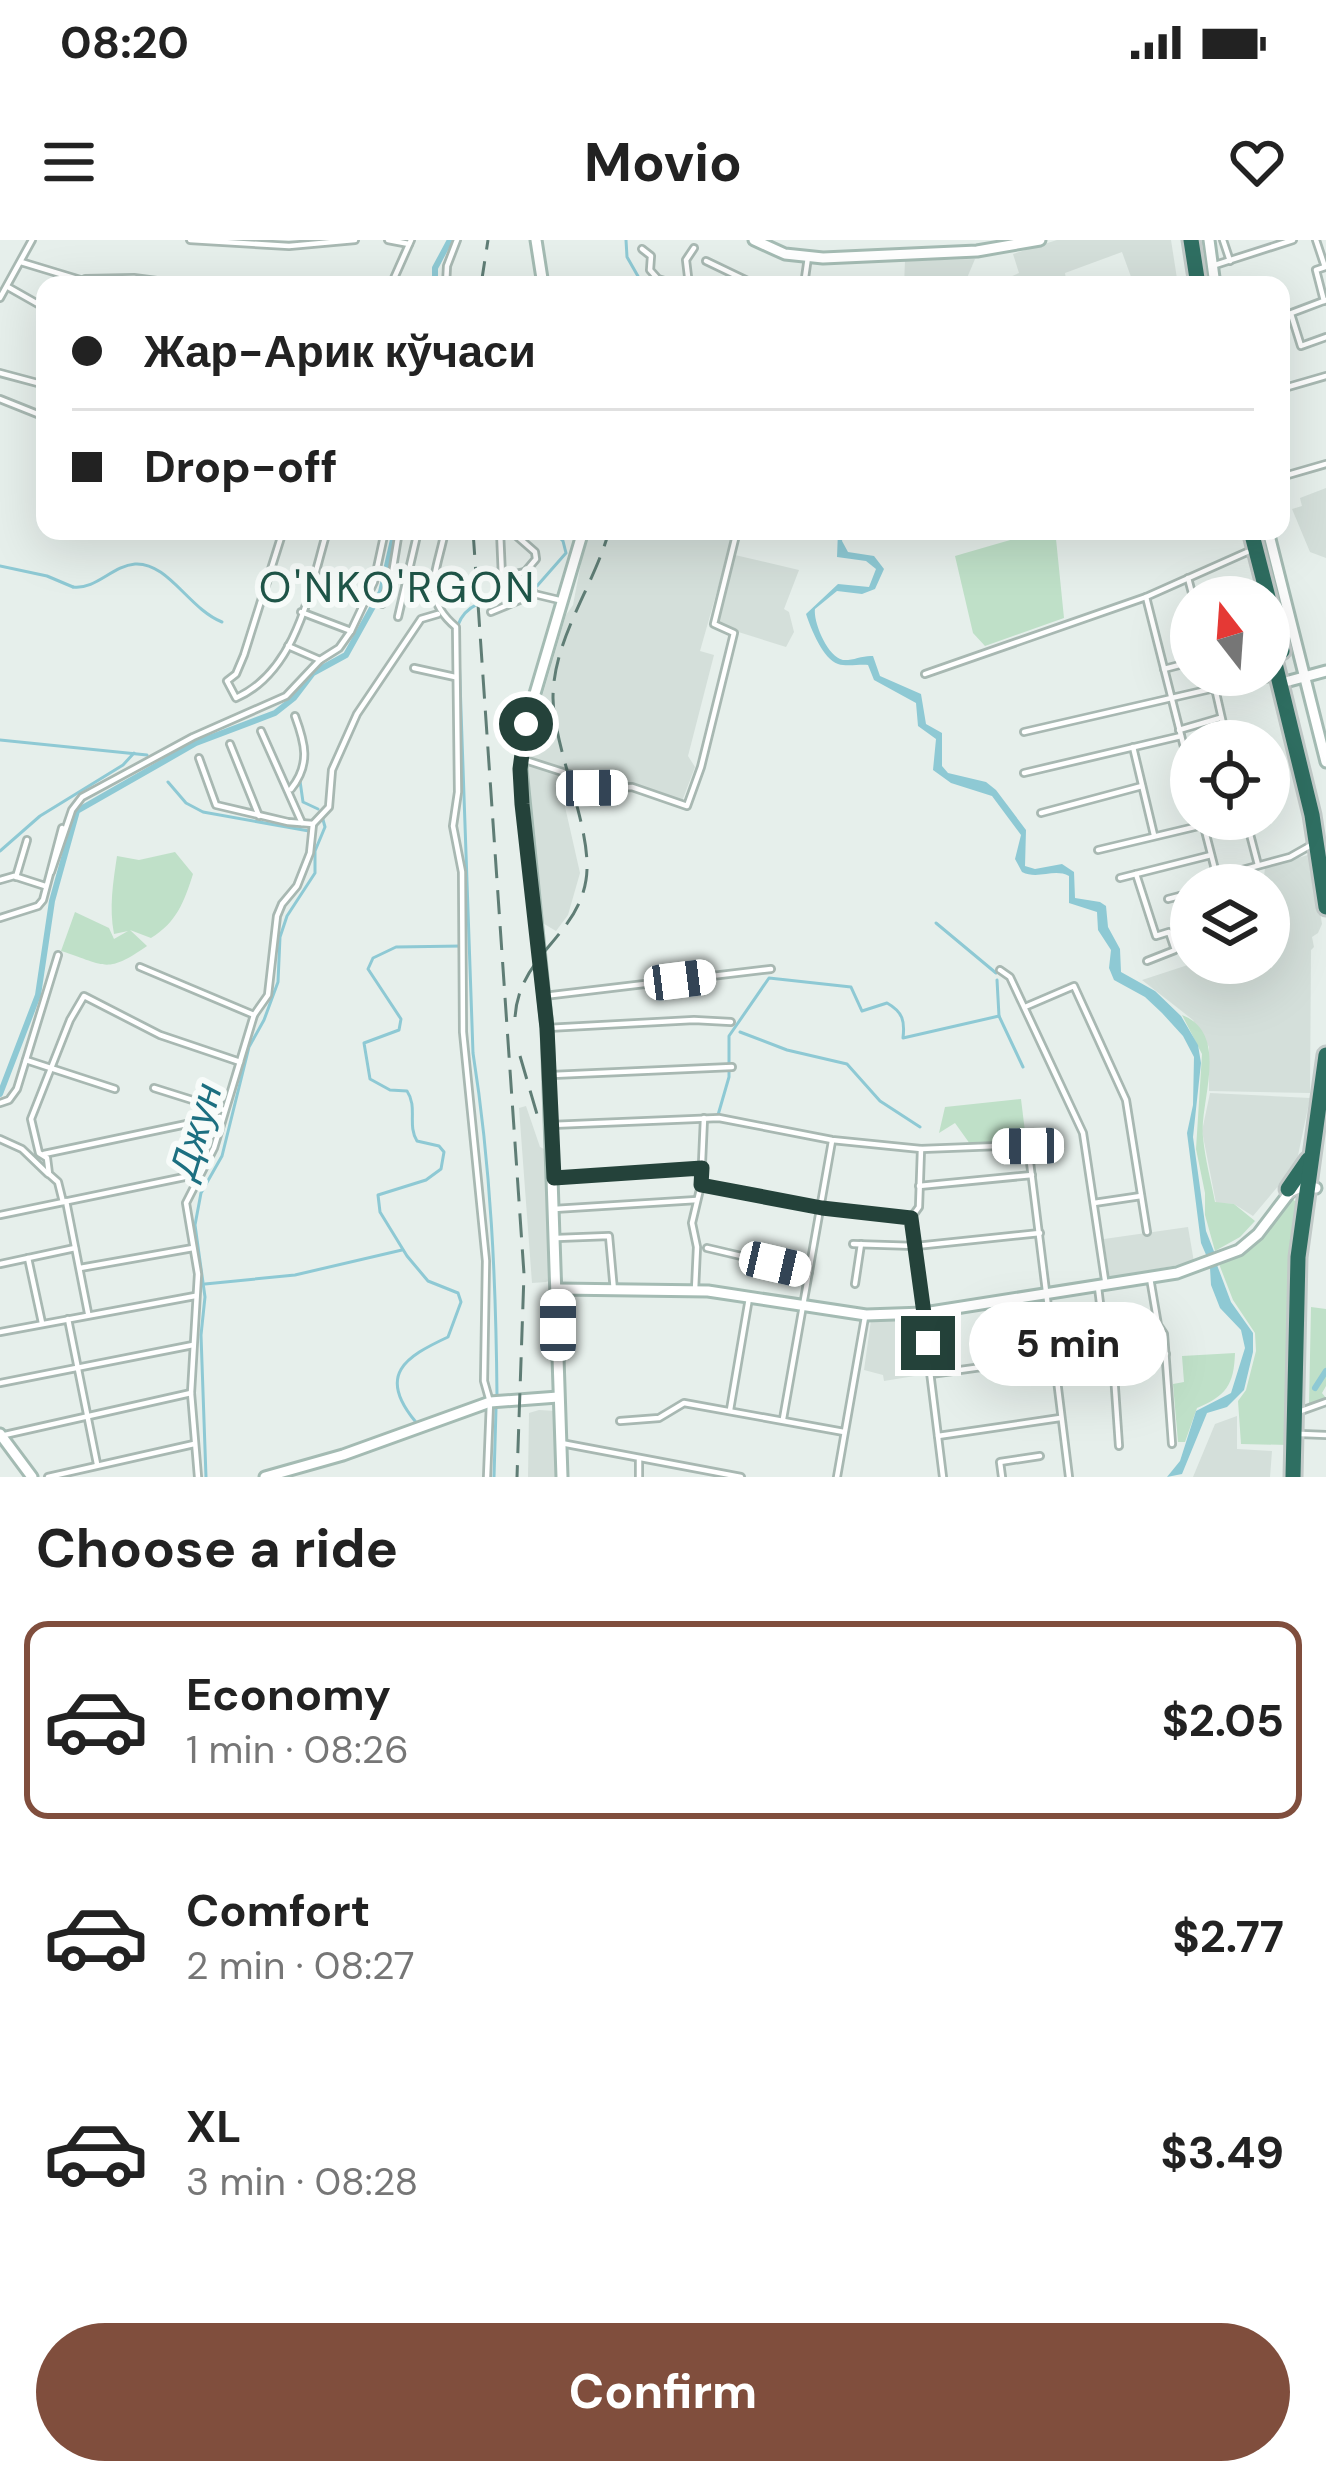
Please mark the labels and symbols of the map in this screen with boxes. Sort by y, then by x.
district label: O'NKO'RGON [259,560,537,615]
north arrow [1170,576,1290,696]
route start [499,697,553,751]
car [556,769,628,807]
car [642,958,718,1002]
water label: Джун [156,1077,234,1187]
car [992,1127,1064,1165]
car [736,1238,814,1290]
car [540,1289,576,1361]
callout: 5 min [970,1301,1168,1385]
route end [901,1316,955,1370]

